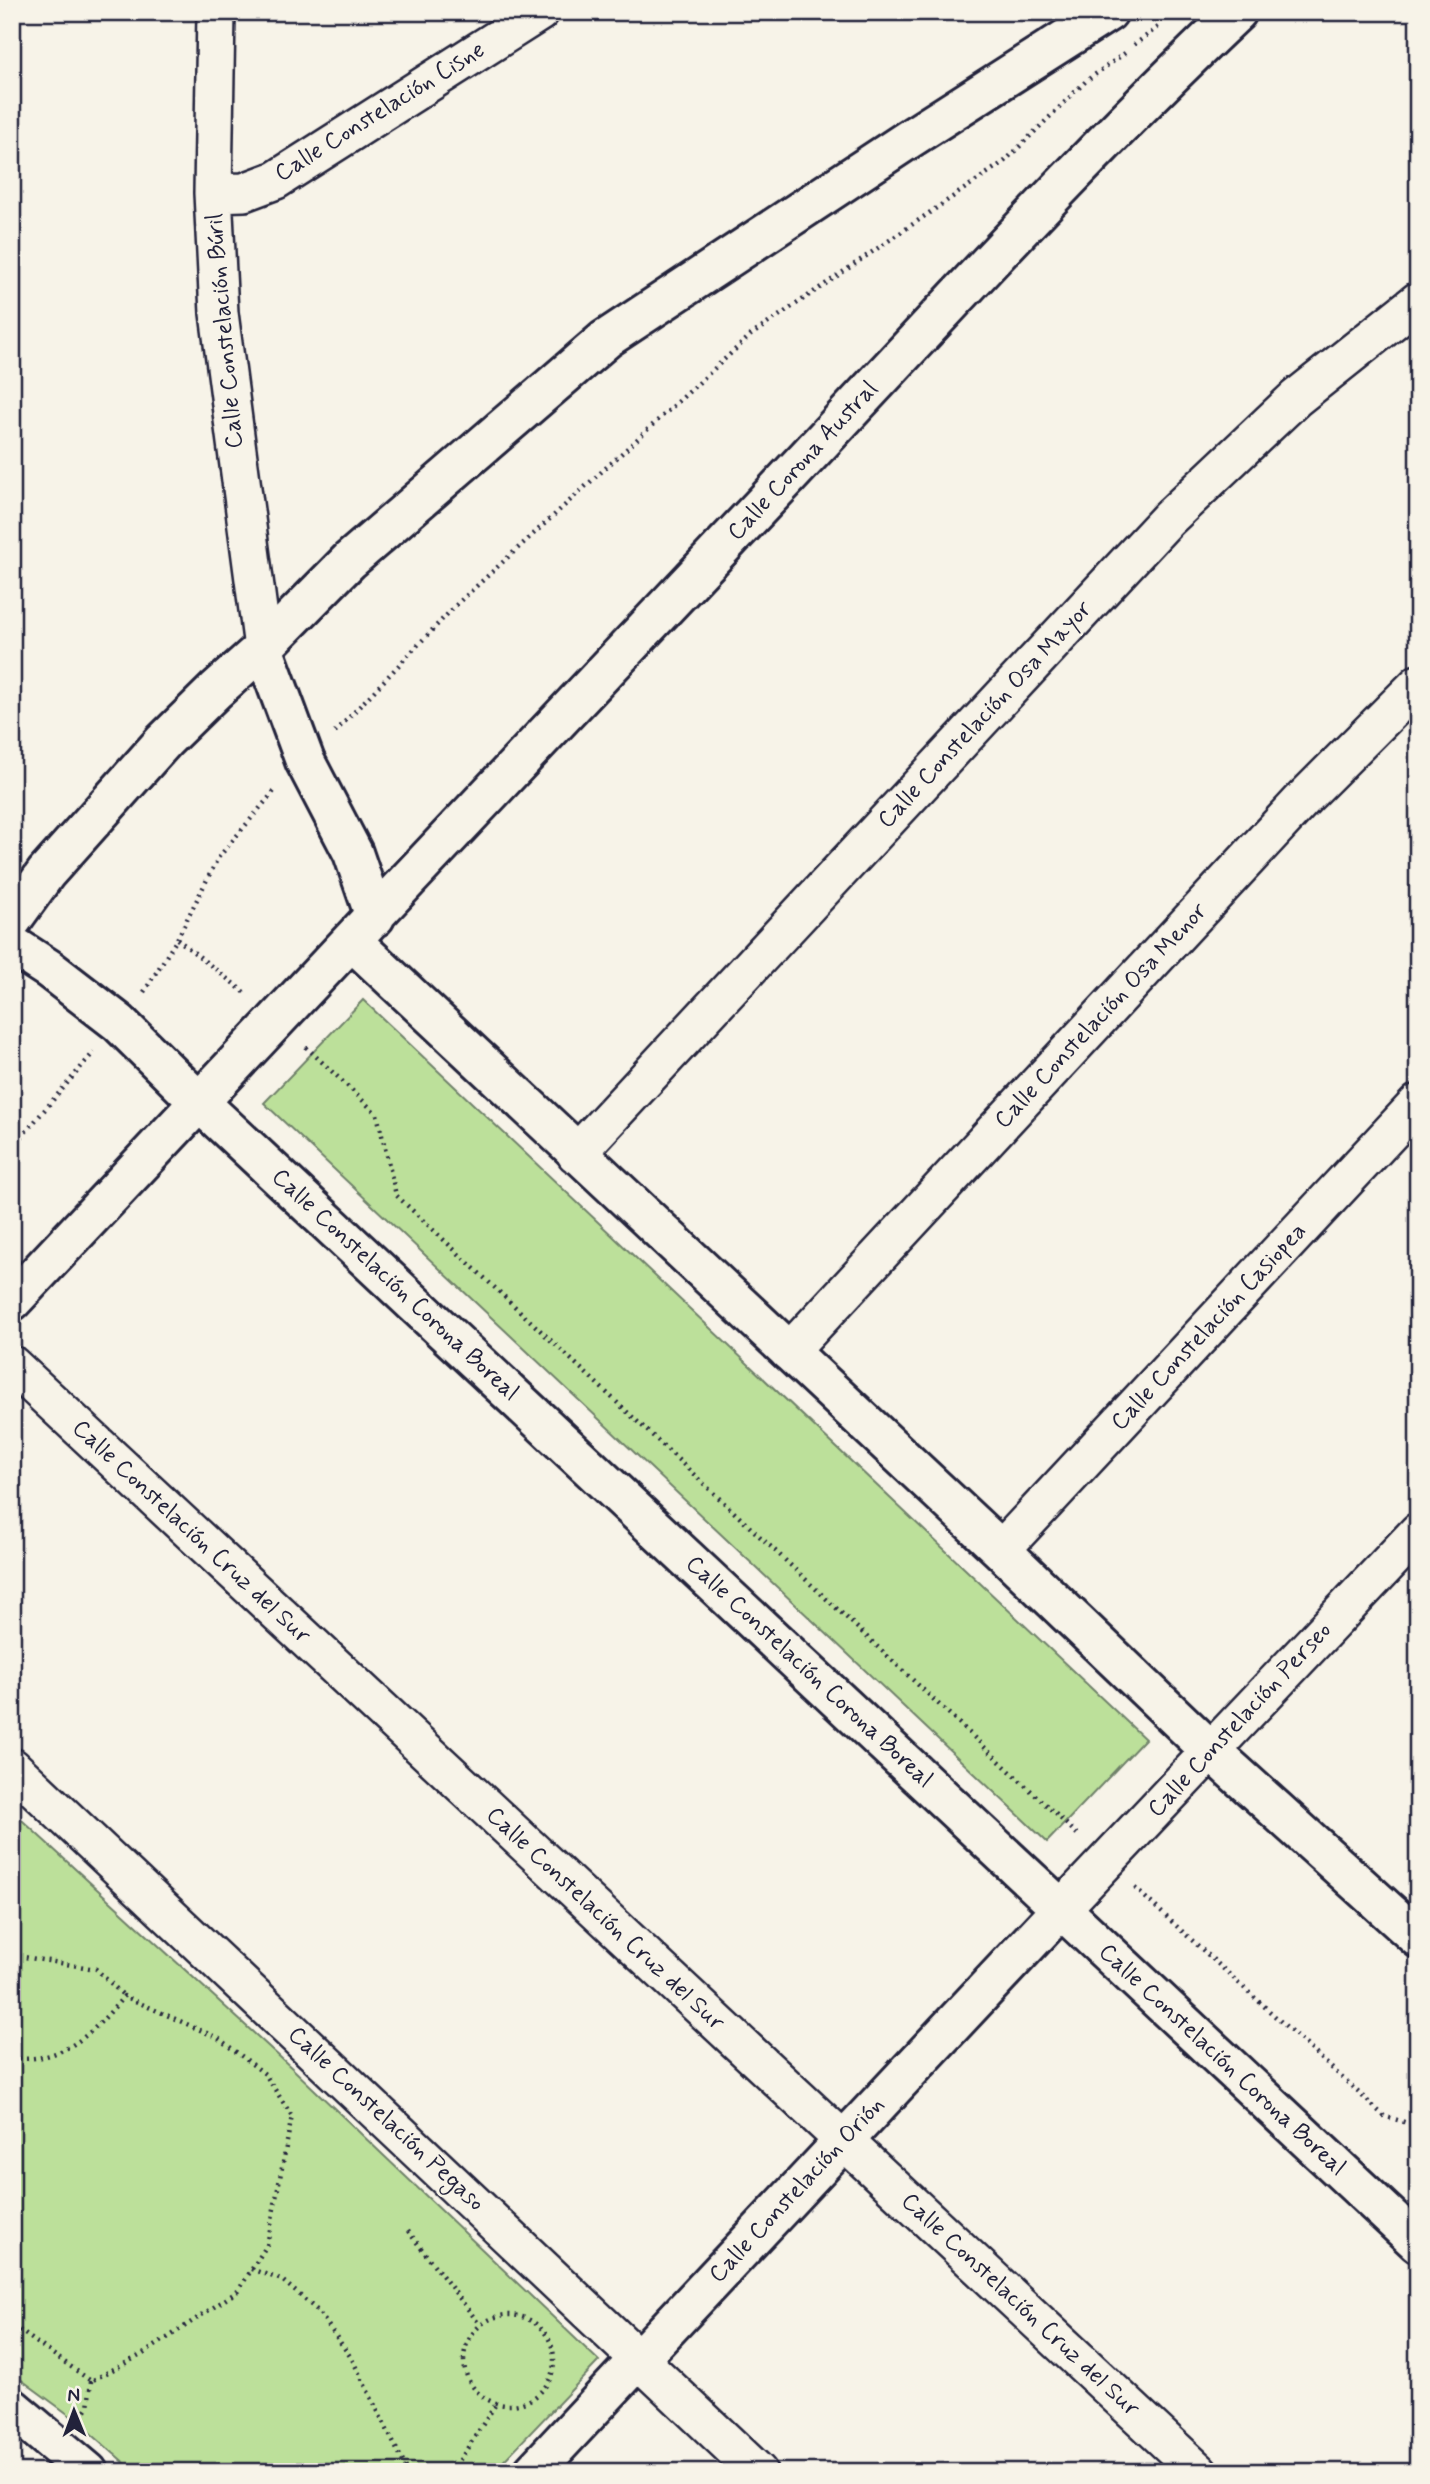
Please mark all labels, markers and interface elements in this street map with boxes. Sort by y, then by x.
street label: Calle Constelación Cisne [269,35,491,189]
street label: Calle Constelación Búril [199,212,251,450]
street label: Calle Corona Austral [721,374,885,548]
street label: Calle Constelación Osa Mayor [871,594,1099,835]
street label: Calle Constelación Osa Menor [988,896,1214,1136]
street label: Calle Constelación Corona Boreal [265,1162,525,1408]
street label: Calle Constelación Casiopea [1104,1216,1314,1438]
street label: Calle Constelación Cruz del Sur [65,1413,317,1651]
street label: Calle Constelación Corona Boreal [679,1549,939,1795]
street label: Calle Constelación Perseo [1141,1616,1339,1824]
street label: Calle Constelación Cruz del Sur [479,1800,731,2038]
street label: Calle Constelación Corona Boreal [1092,1937,1352,2183]
street label: Calle Constelación Pegaso [280,2020,491,2220]
street label: Calle Constelación Orión [702,2090,892,2290]
street label: Calle Constelación Cruz del Sur [894,2186,1146,2424]
north arrow [38,2376,108,2446]
text: N [67,2383,80,2408]

